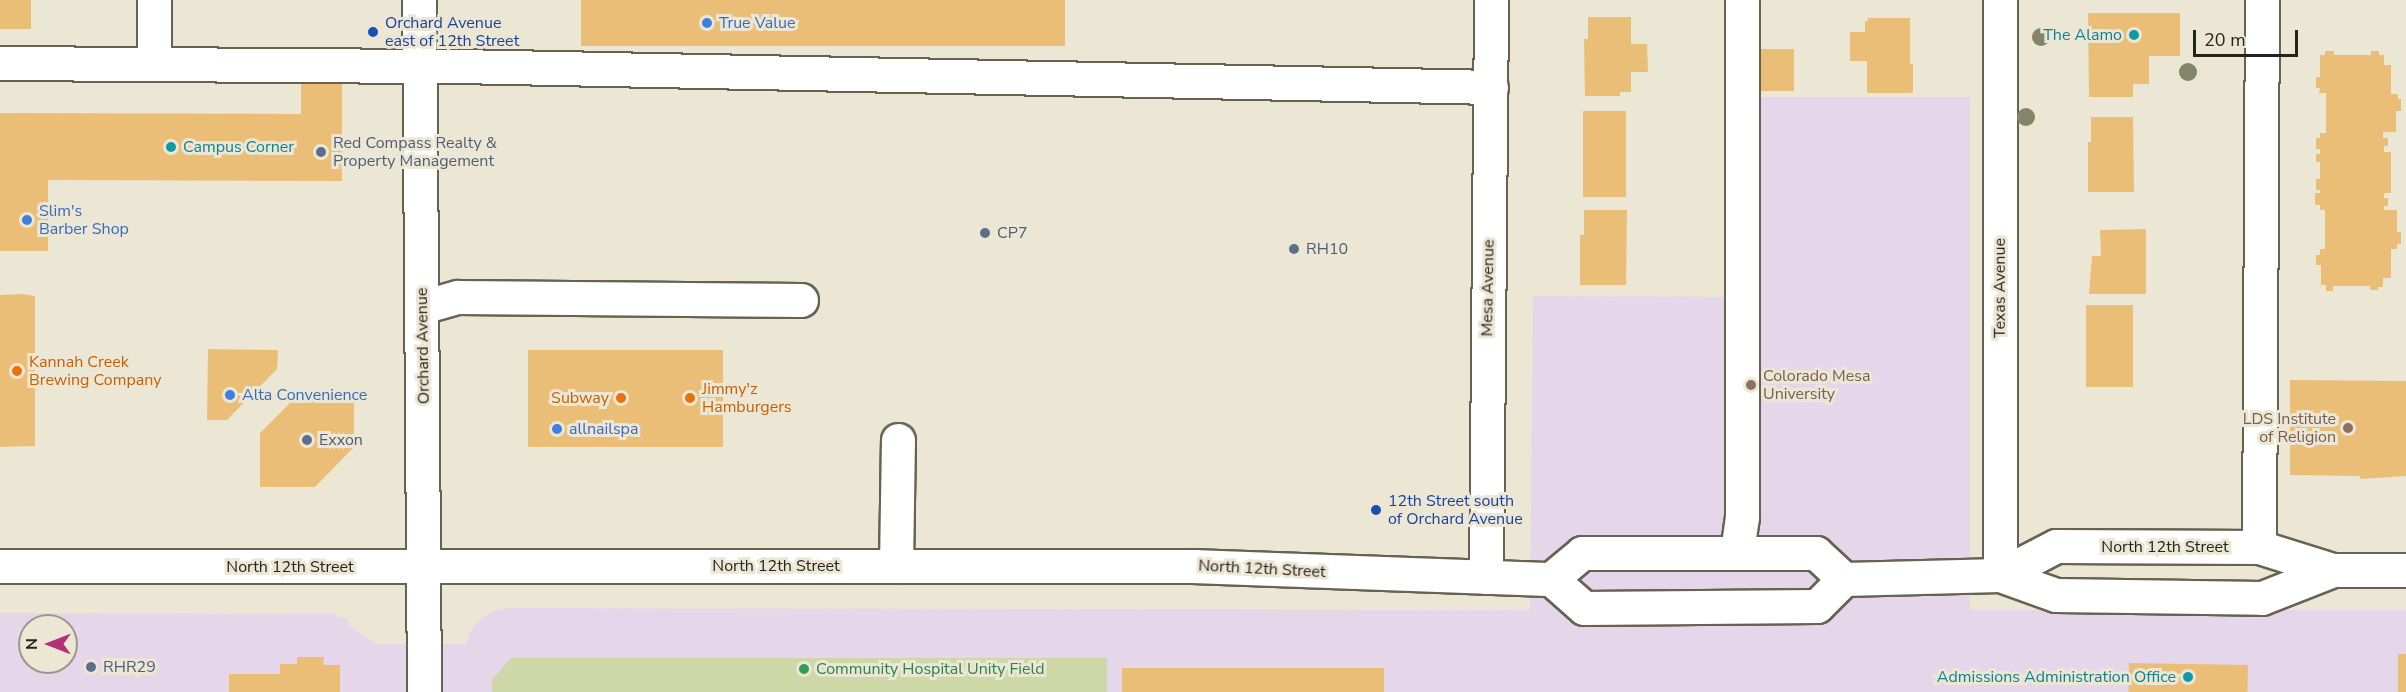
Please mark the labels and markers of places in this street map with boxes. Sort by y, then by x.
place label: Orchard Avenue east of 12th Street [385,13,519,51]
place label: True Value [719,13,796,33]
marker: True Value [700,16,714,30]
marker: Orchard Avenue east of 12th Street [366,25,380,39]
place label: The Alamo [2043,25,2122,45]
marker: The Alamo [2127,28,2141,42]
place label: Red Compass Realty & Property Management [333,133,497,171]
place label: Campus Corner [183,137,294,157]
marker: Campus Corner [164,140,178,154]
marker: Red Compass Realty & Property Management [314,145,328,159]
place label: Slim's Barber Shop [39,201,129,239]
marker: Slim's Barber Shop [20,213,34,227]
place label: CP7 [997,223,1027,243]
marker: CP7 [978,226,992,240]
place label: RH10 [1306,239,1348,259]
marker: RH10 [1287,242,1301,256]
place label: Kannah Creek Brewing Company [29,352,161,390]
marker: Kannah Creek Brewing Company [10,364,24,378]
place label: Colorado Mesa University [1763,366,1870,404]
marker: Colorado Mesa University [1744,378,1758,392]
place label: Jimmy'z Hamburgers [702,379,792,417]
place label: Alta Convenience [242,385,367,405]
marker: Alta Convenience [223,388,237,402]
place label: Subway [551,388,609,408]
marker: Subway [614,391,628,405]
marker: Jimmy'z Hamburgers [683,391,697,405]
place label: LDS Institute of Religion [2243,409,2336,447]
place label: allnailspa [569,419,638,439]
marker: LDS Institute of Religion [2341,421,2355,435]
marker: allnailspa [550,422,564,436]
place label: Exxon [319,430,363,450]
marker: Exxon [300,433,314,447]
place label: 12th Street south of Orchard Avenue [1388,491,1523,529]
marker: 12th Street south of Orchard Avenue [1369,503,1383,517]
place label: RHR29 [103,657,156,677]
place label: Community Hospital Unity Field [816,659,1045,679]
marker: RHR29 [84,660,98,674]
marker: Community Hospital Unity Field [797,662,811,676]
place label: Admissions Administration Office [1937,667,2176,687]
marker: Admissions Administration Office [2181,670,2195,684]

